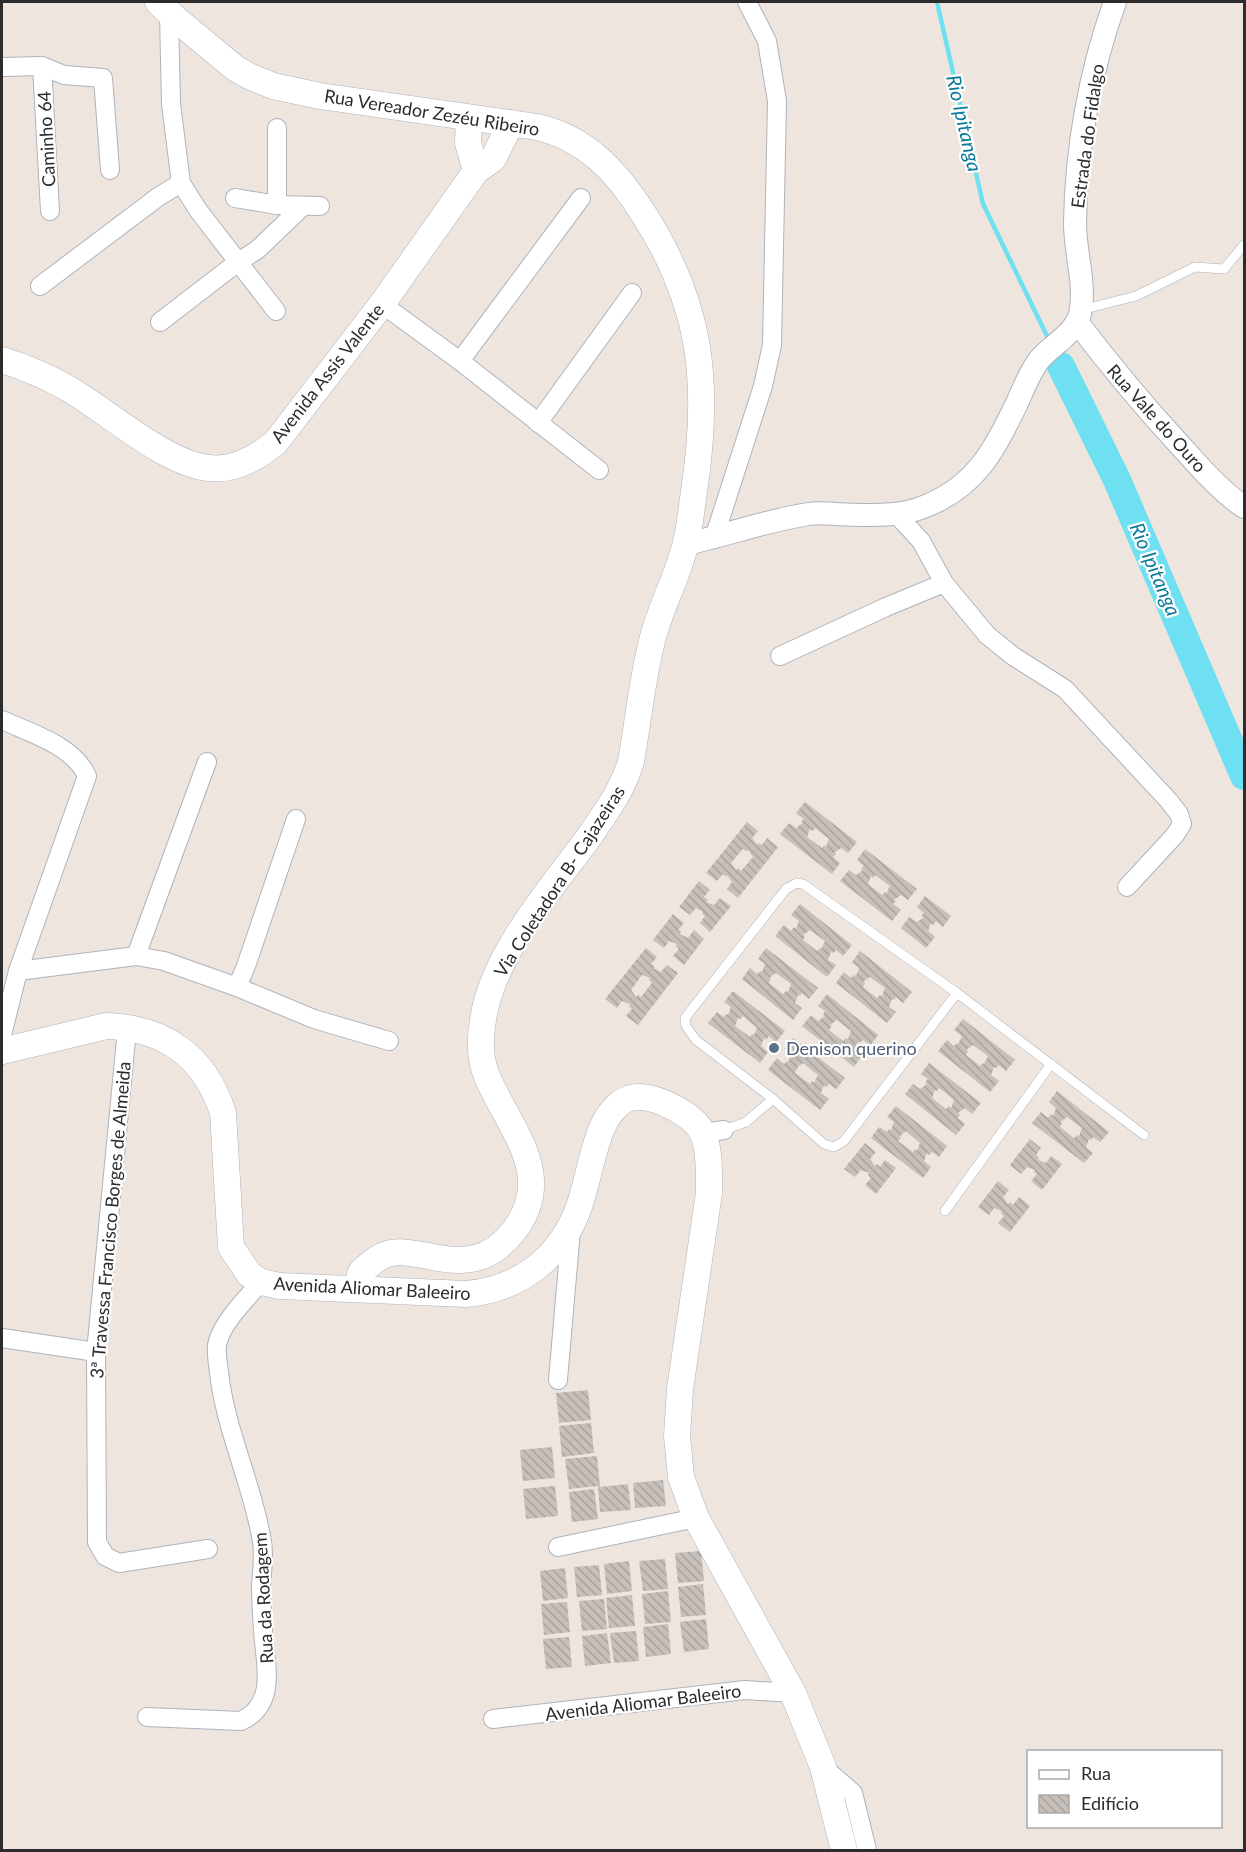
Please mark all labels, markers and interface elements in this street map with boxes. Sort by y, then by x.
street label: Estrada do Fidalgo [1066,62,1108,210]
water label: Rio Ipitanga [942,72,988,174]
street label: Rua Vereador Zezéu Ribeiro [323,84,541,140]
street label: Caminho 64 [33,91,59,187]
street label: Avenida Assis Valente [266,299,388,447]
street label: Rua Vale do Ouro [1103,360,1211,476]
water label: Rio Ipitanga [1126,519,1186,619]
street label: Via Coletadora B- Cajazeiras [489,781,629,981]
place label: Denison querino [786,1037,917,1059]
marker: Denison querino [767,1041,781,1055]
street label: 3ª Travessa Francisco Borges de Almeida [85,1061,135,1379]
street label: Avenida Aliomar Baleeiro [273,1272,471,1304]
street label: Rua da Rodagem [249,1532,277,1664]
street label: Avenida Aliomar Baleeiro [544,1679,742,1725]
legend [1027,1750,1222,1828]
text: Rua [1081,1762,1111,1784]
text: Edifício [1081,1792,1139,1814]

